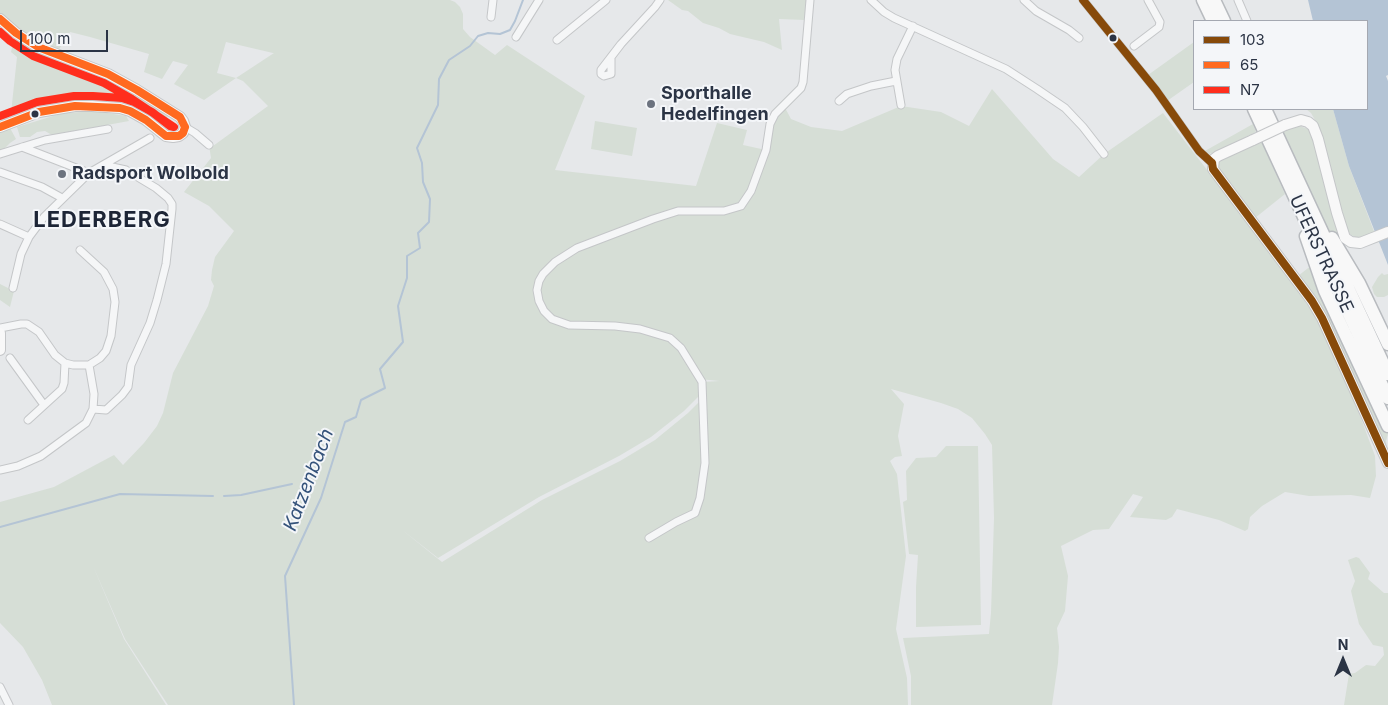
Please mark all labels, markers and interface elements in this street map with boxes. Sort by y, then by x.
scale bar [22,20,110,52]
legend [1193,20,1368,110]
text: 100 m [28,29,70,48]
text: 103 [1240,30,1265,49]
unlabelled marker [1108,33,1118,43]
text: 65 [1240,55,1258,74]
text: N7 [1240,80,1260,99]
place label: Sporthalle Hedelfingen [661,83,769,126]
marker: Sporthalle Hedelfingen [645,98,657,110]
unlabelled marker [30,109,40,119]
place label: Radsport Wolbold [72,163,229,185]
marker: Radsport Wolbold [56,168,68,180]
street label: UFERSTRASSE [1284,192,1358,316]
district label: LEDERBERG [32,207,172,233]
water label: Katzenbach [279,426,339,534]
north arrow [1318,635,1368,685]
text: N [1338,636,1348,653]

